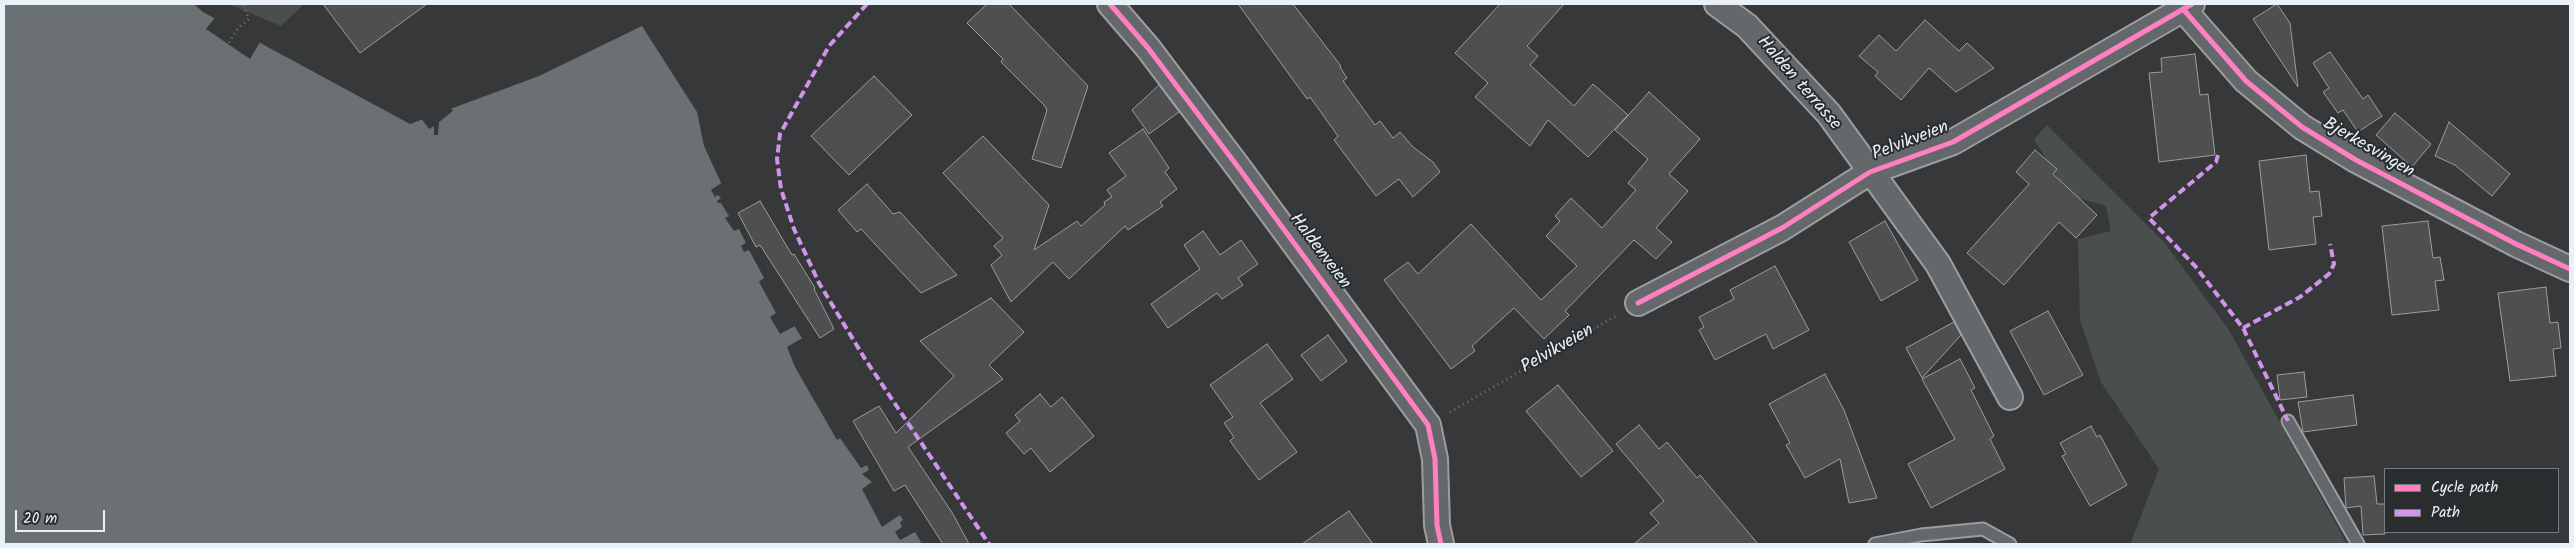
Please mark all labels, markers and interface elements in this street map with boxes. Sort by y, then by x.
street label: Halden terrasse [1751,33,1845,135]
street label: Bjerkesvingen [2318,114,2418,184]
street label: Pelvikveien [1870,118,1952,166]
street label: Haldenveien [1284,210,1354,294]
street label: Pelvikveien [1518,321,1598,379]
legend [2384,468,2559,533]
text: Cycle path [2431,476,2498,500]
scale bar [18,500,108,532]
text: Path [2431,501,2460,525]
text: 20 m [23,507,57,531]

